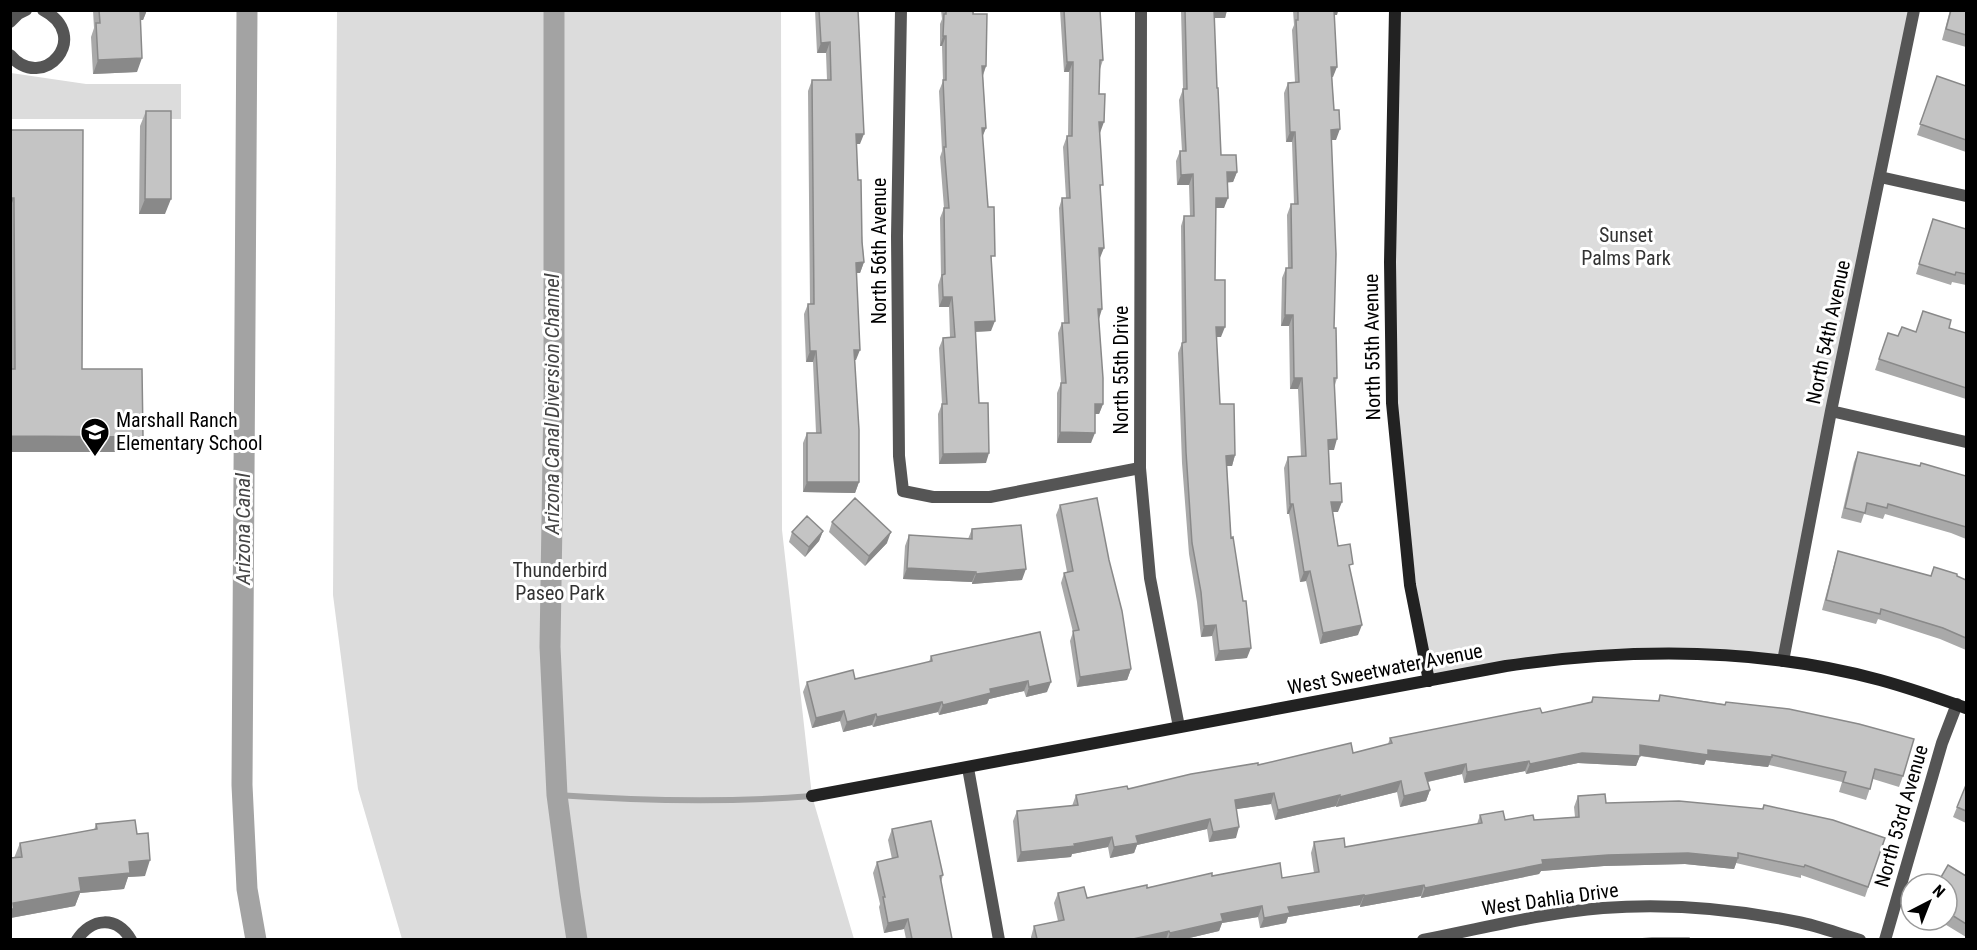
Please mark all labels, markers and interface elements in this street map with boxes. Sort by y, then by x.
street label: North 56th Avenue [867,178,891,324]
park label: Sunset Palms Park [1581,223,1671,270]
street label: North 54th Avenue [1801,258,1855,406]
water label: Arizona Canal Diversion Channel [540,273,564,535]
street label: North 55th Avenue [1359,273,1385,421]
street label: North 55th Drive [1109,306,1133,435]
place label: Marshall Ranch Elementary School [116,408,263,455]
school or university icon: Marshall Ranch Elementary School [79,416,111,458]
water label: Arizona Canal [231,473,255,586]
park label: Thunderbird Paseo Park [512,558,608,605]
street label: West Sweetwater Avenue [1285,638,1485,700]
street label: North 53rd Avenue [1869,742,1933,890]
north arrow [1899,872,1959,932]
street label: West Dahlia Drive [1480,878,1620,920]
text: N [1929,881,1949,902]

